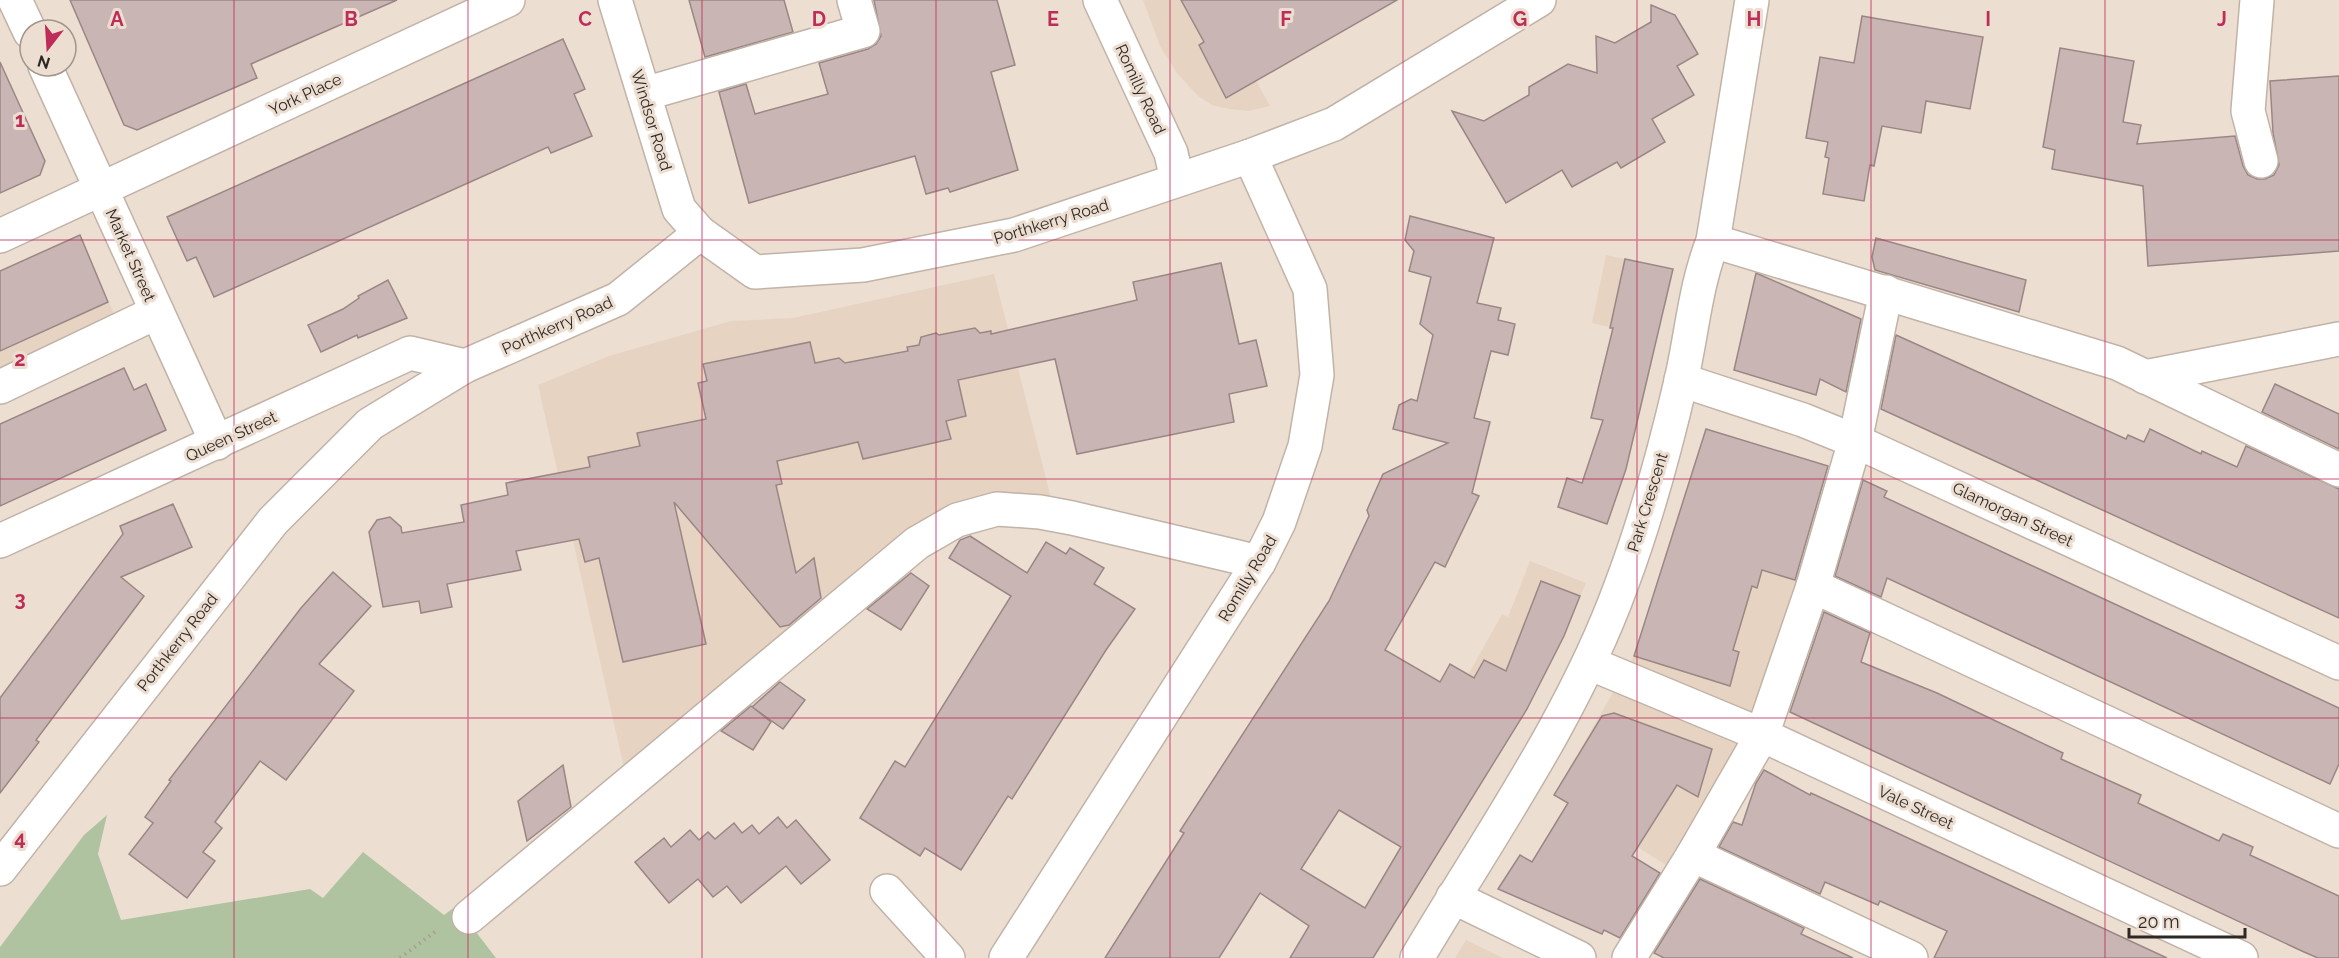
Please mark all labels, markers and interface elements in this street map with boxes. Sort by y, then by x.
text: A [110,7,124,31]
text: B [344,7,358,31]
text: C [578,7,592,31]
text: D [812,7,826,31]
text: E [1047,7,1059,31]
text: F [1280,7,1292,31]
text: G [1513,7,1527,31]
text: H [1747,7,1761,31]
text: I [1985,7,1991,31]
text: J [2217,7,2227,31]
north arrow [18,18,78,78]
street label: Romilly Road [1111,41,1170,137]
text: N [35,51,52,73]
street label: Windsor Road [627,67,676,173]
street label: York Place [266,69,344,119]
text: 1 [15,108,25,132]
street label: Porthkerry Road [991,195,1111,248]
street label: Market Street [102,206,160,305]
street label: Porthkerry Road [499,293,615,358]
text: 2 [14,347,26,371]
street label: Queen Street [183,407,280,466]
street label: Park Crescent [1623,450,1672,554]
street label: Glamorgan Street [1950,478,2077,551]
street label: Romilly Road [1214,532,1281,625]
text: 3 [14,587,26,611]
street label: Porthkerry Road [133,590,222,695]
street label: Vale Street [1875,782,1957,833]
text: 4 [14,826,26,850]
scale bar [2129,901,2244,939]
text: 20 m [2138,911,2180,932]

